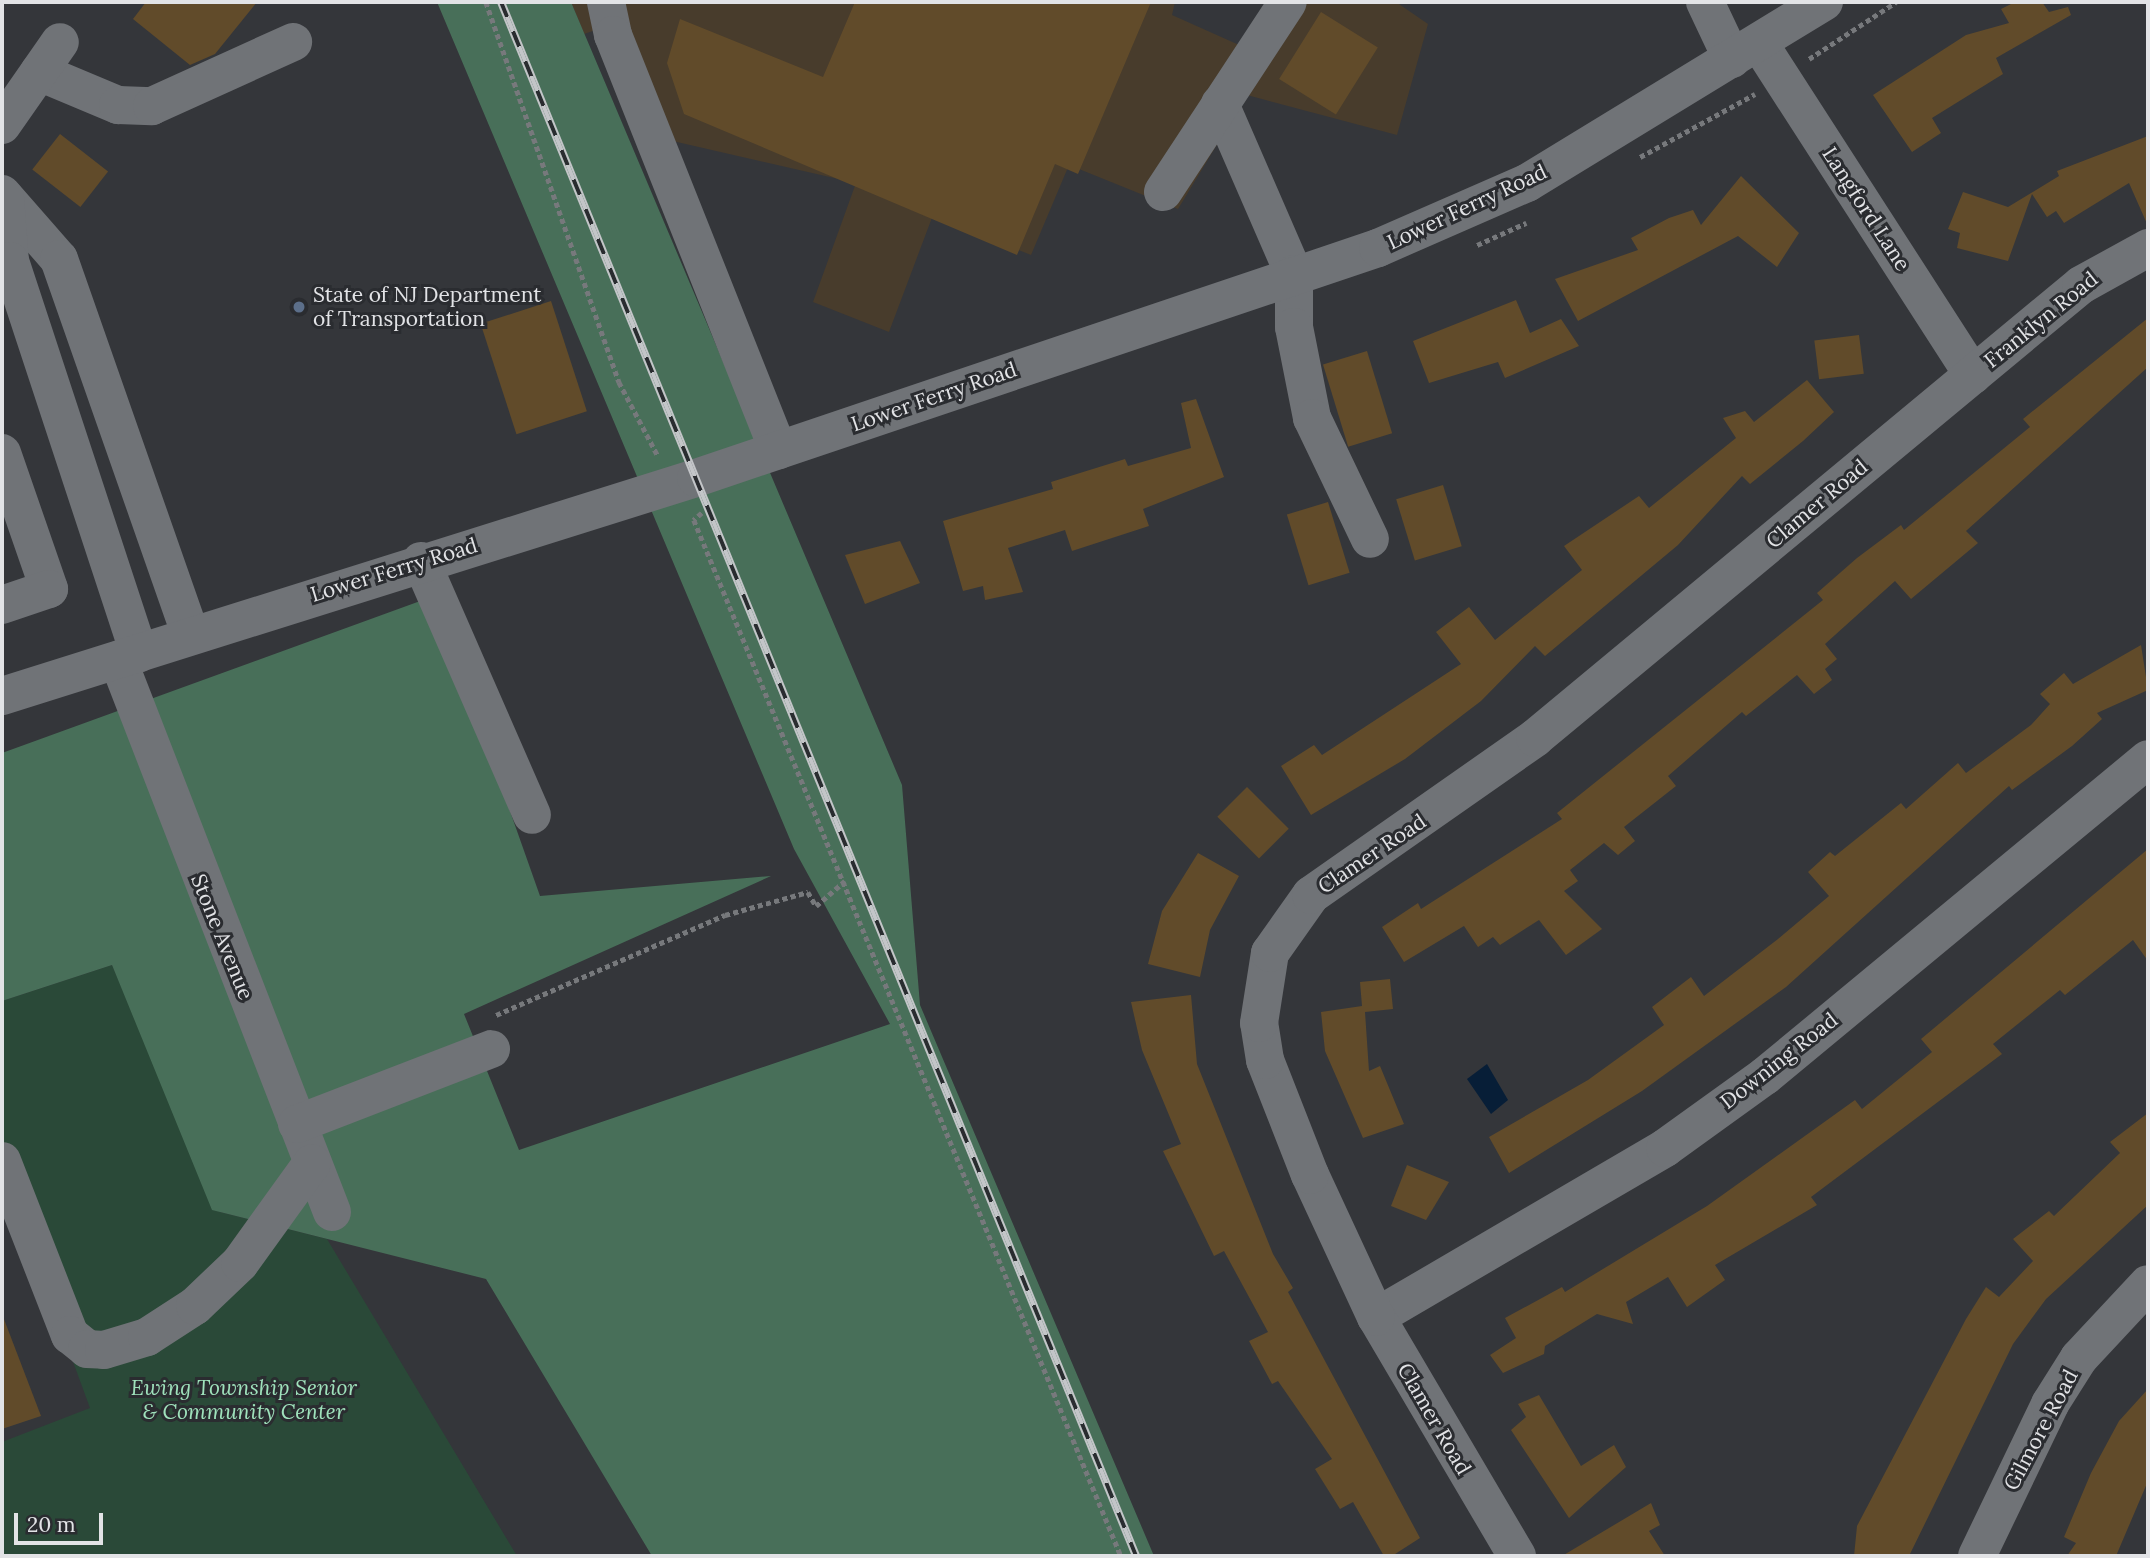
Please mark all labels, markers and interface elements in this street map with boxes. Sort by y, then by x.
street label: Langford Lane [1817,142,1915,276]
street label: Lower Ferry Road [1383,159,1551,255]
street label: Franklyn Road [1979,267,2103,373]
place label: State of NJ Department of Transportation [313,282,541,332]
marker: State of NJ Department of Transportation [291,299,307,315]
street label: Lower Ferry Road [848,357,1020,437]
street label: Clamer Road [1761,454,1873,554]
street label: Lower Ferry Road [307,533,481,607]
street label: Clamer Road [1313,809,1431,899]
street label: Stone Avenue [185,871,259,1003]
street label: Downing Road [1715,1007,1843,1115]
street label: Clamer Road [1392,1359,1476,1479]
street label: Gilmore Road [1999,1365,2083,1495]
park label: Ewing Township Senior & Community Center [131,1375,357,1425]
scale bar [18,1498,107,1542]
text: 20 m [27,1511,76,1538]

